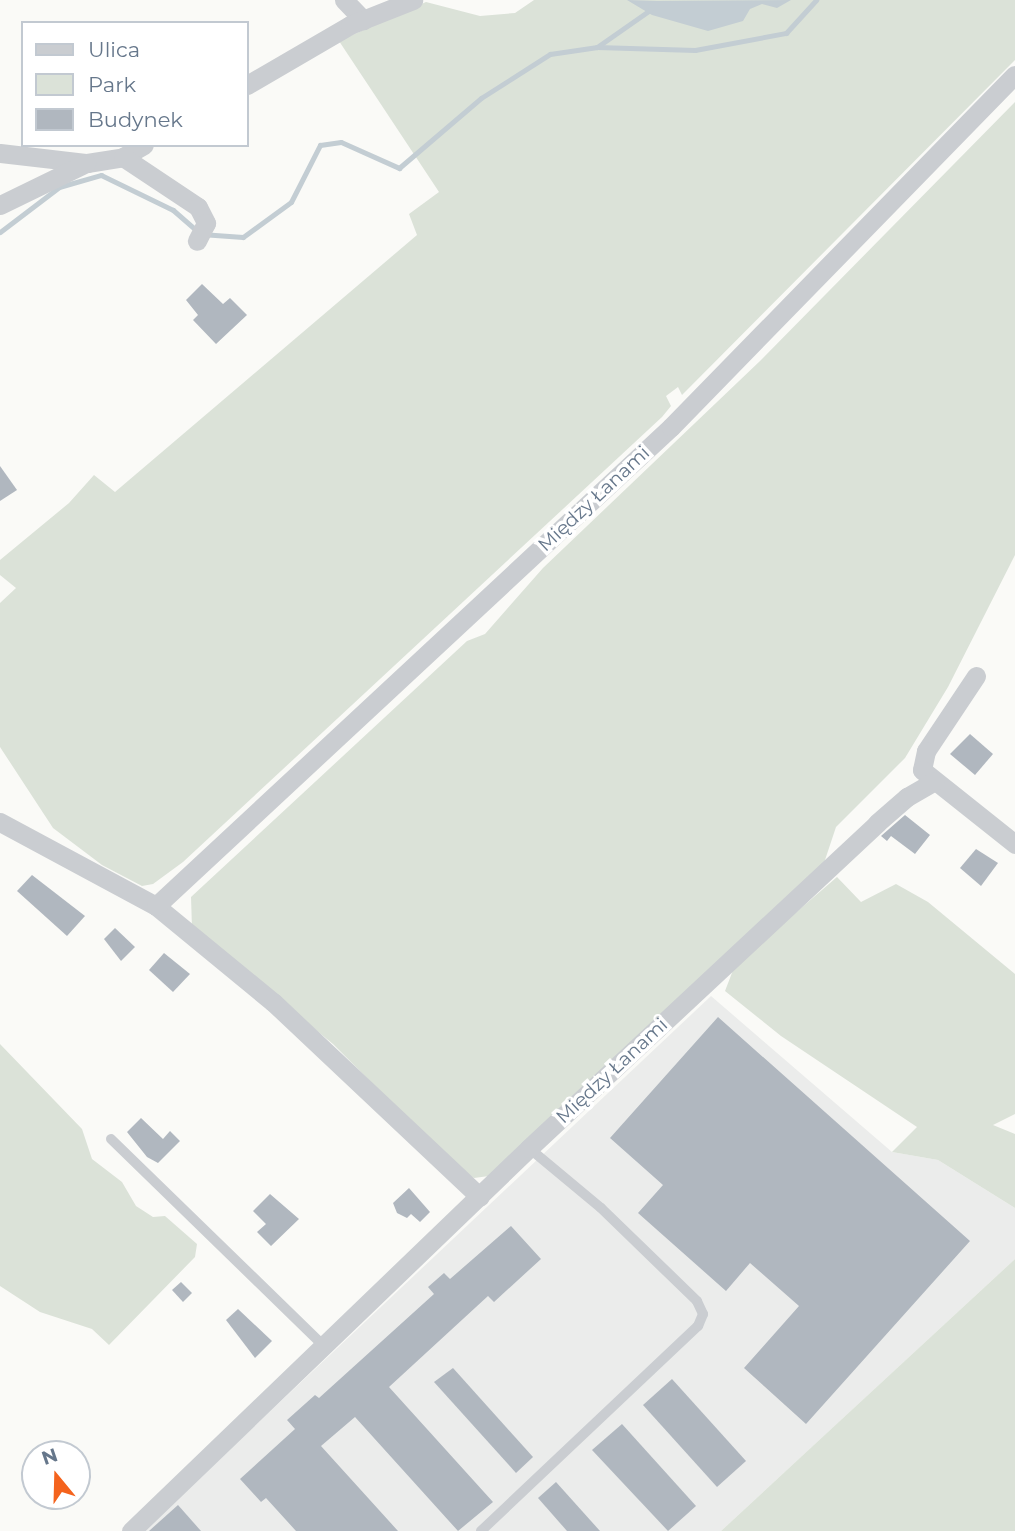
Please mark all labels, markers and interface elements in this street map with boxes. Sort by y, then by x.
legend [21,21,248,147]
text: Ulica [88,37,140,62]
text: Park [88,72,136,97]
text: Budynek [88,107,183,132]
street label: Między Łanami [534,442,654,556]
street label: Między Łanami [552,1014,672,1128]
north arrow [21,1440,91,1510]
text: N [39,1443,61,1470]

